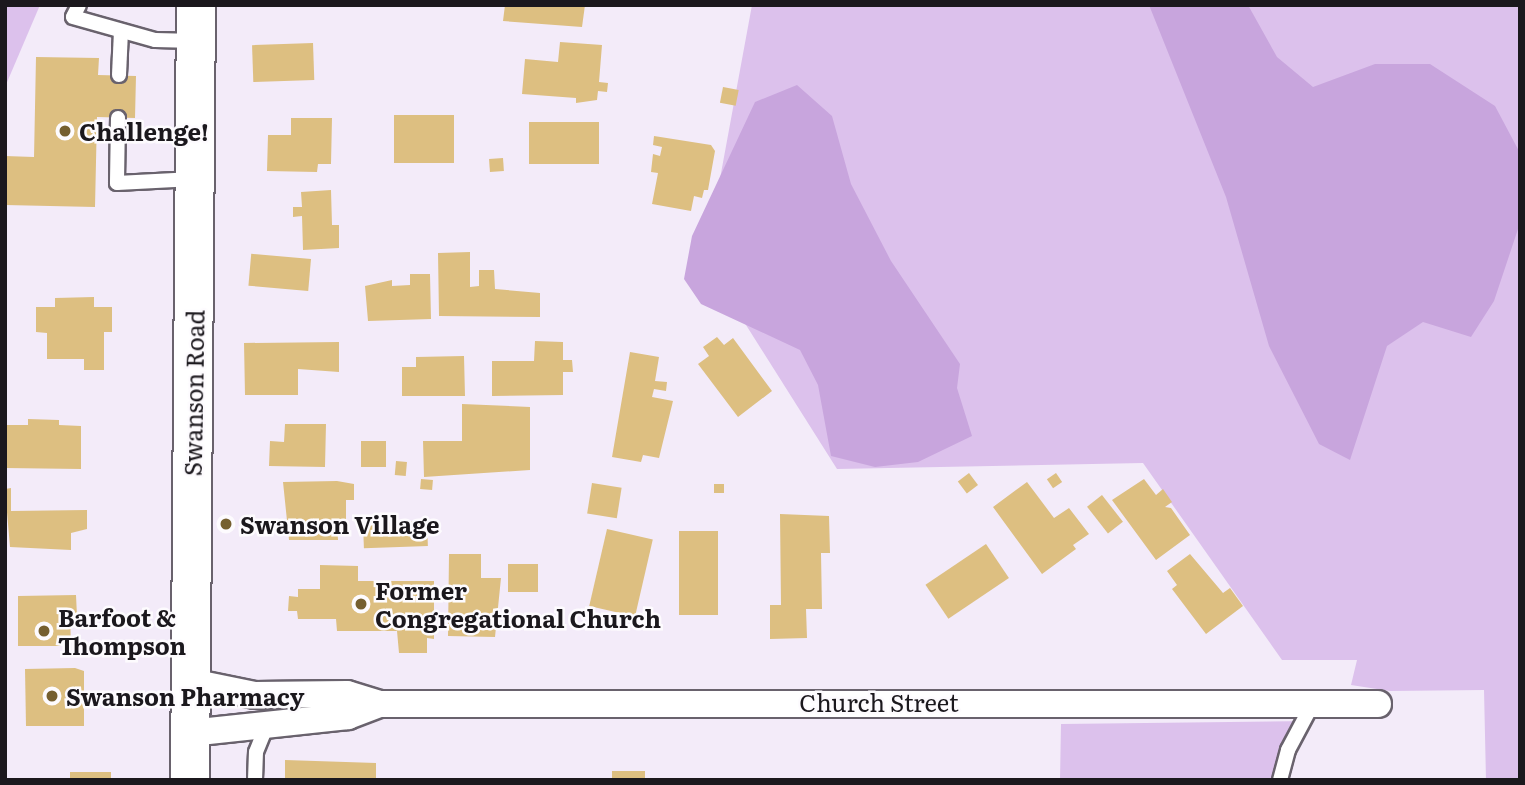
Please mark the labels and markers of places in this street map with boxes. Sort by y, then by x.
place label: Challenge! [79,117,209,145]
marker: Challenge! [57,123,73,139]
place label: Swanson Village [240,510,440,538]
marker: Swanson Village [218,516,234,532]
place label: Former Congregational Church [375,576,661,632]
marker: Former Congregational Church [353,596,369,612]
place label: Barfoot & Thompson [58,603,186,659]
marker: Barfoot & Thompson [36,623,52,639]
place label: Swanson Pharmacy [66,682,304,710]
marker: Swanson Pharmacy [44,688,60,704]

